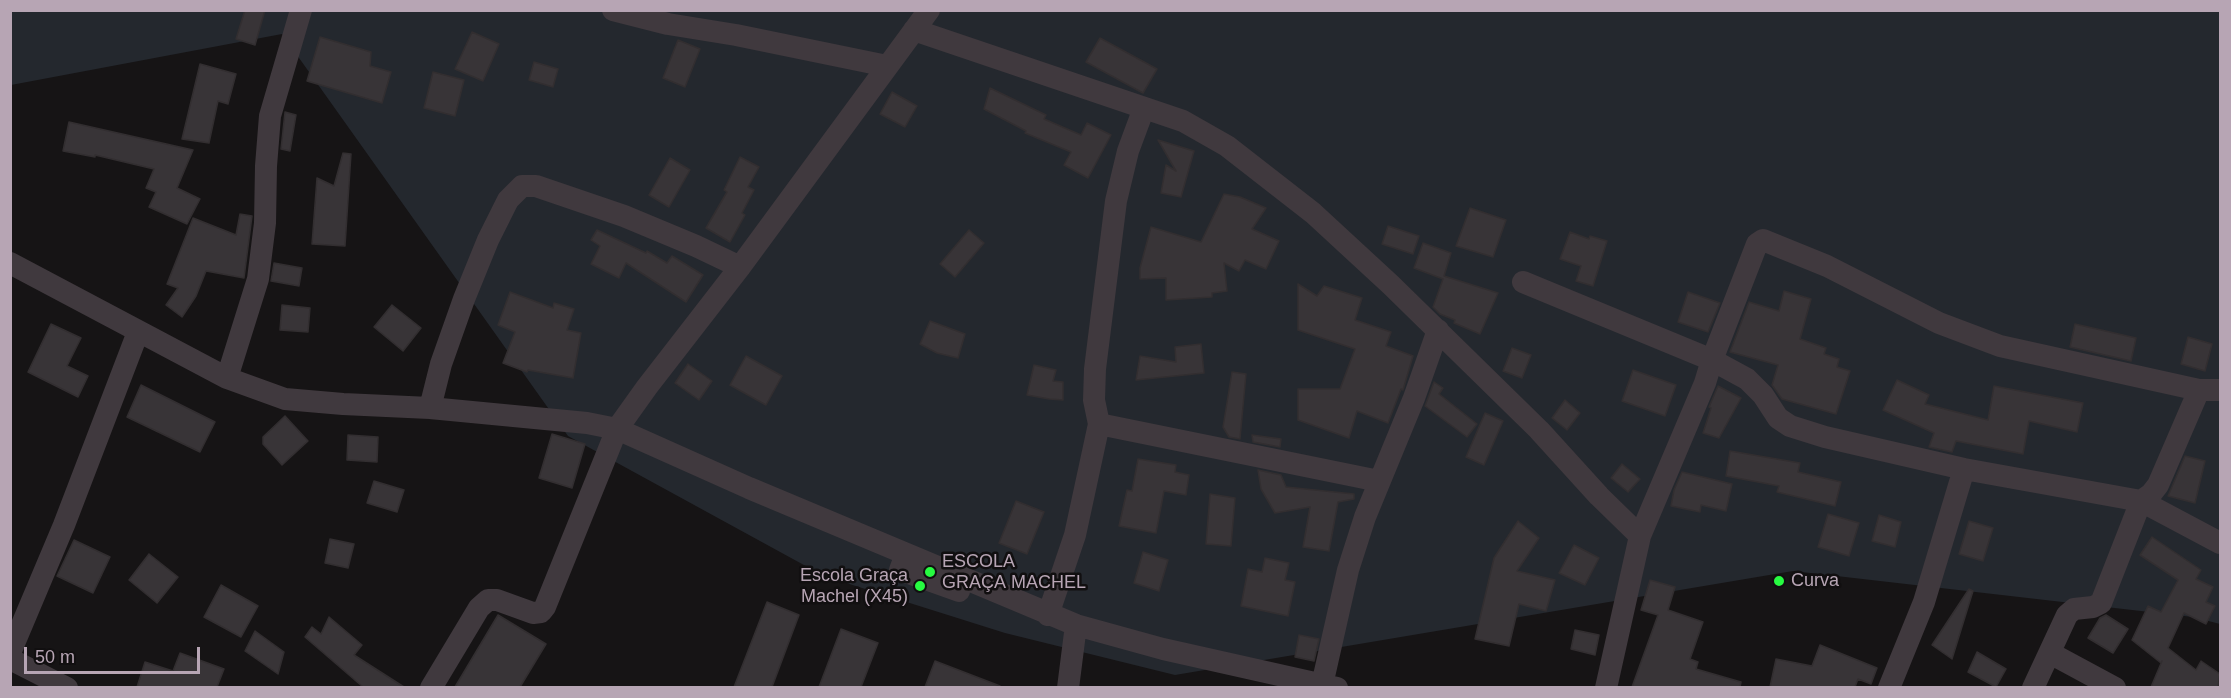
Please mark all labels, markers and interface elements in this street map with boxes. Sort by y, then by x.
place label: ESCOLA GRAÇA MACHEL [942,551,1086,594]
place label: Escola Graça Machel (X45) [800,565,908,608]
marker: ESCOLA GRAÇA MACHEL [923,565,937,579]
place label: Curva [1791,570,1839,592]
marker: Curva [1772,574,1786,588]
marker: Escola Graça Machel (X45) [913,579,927,593]
scale bar [27,635,202,673]
text: 50 m [35,647,75,667]

